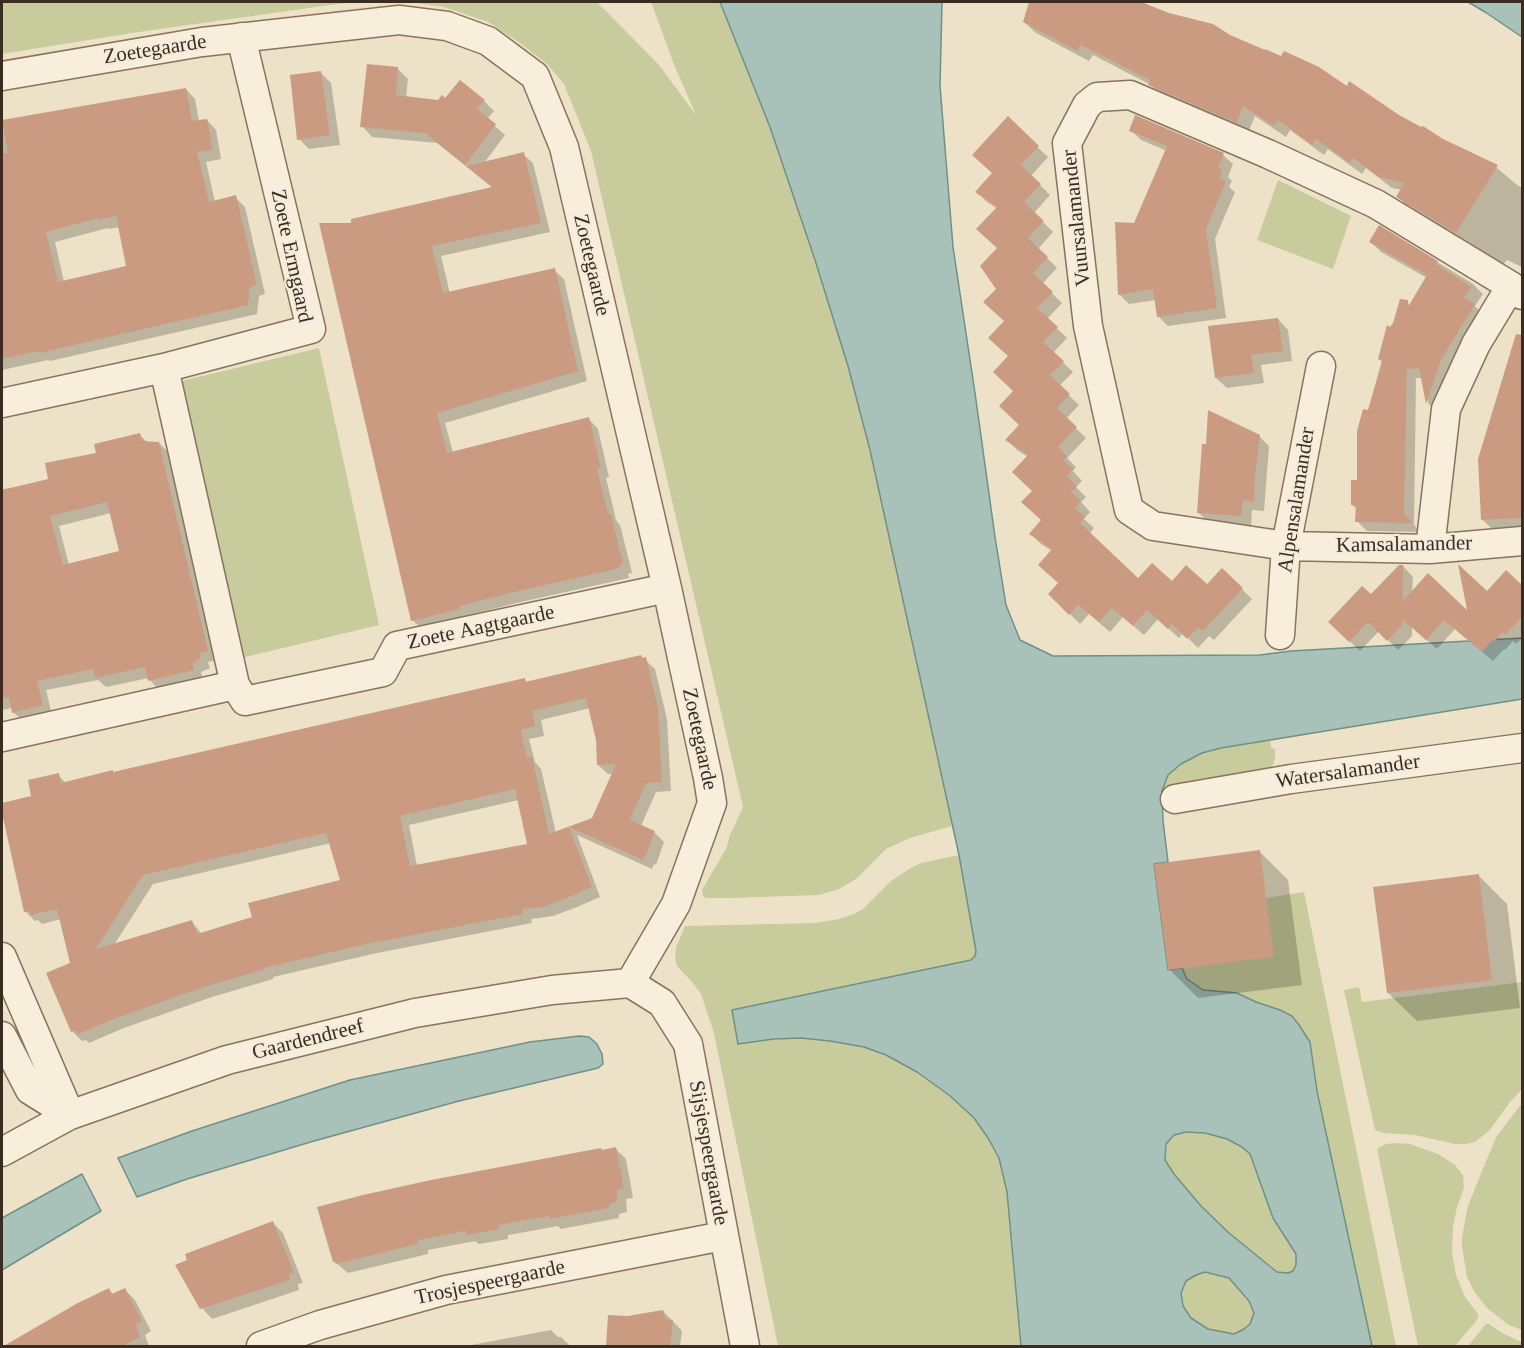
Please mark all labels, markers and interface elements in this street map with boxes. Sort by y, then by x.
street label: Zoetegaarde [102,29,208,71]
street label: Vuursalamander [1057,148,1097,288]
street label: Zoete Ermgaard [265,187,317,325]
street label: Zoetegaarde [567,212,615,318]
street label: Alpensalamander [1273,425,1321,575]
street label: Kamsalamander [1336,531,1472,559]
street label: Zoete Aagtgaarde [405,600,557,656]
street label: Zoetegaarde [676,686,722,792]
street label: Watersalamander [1274,749,1422,795]
street label: Gaardendreef [250,1014,366,1066]
street label: Sijsjespeergaarde [683,1079,733,1227]
street label: Trosjespeergaarde [413,1255,567,1311]

